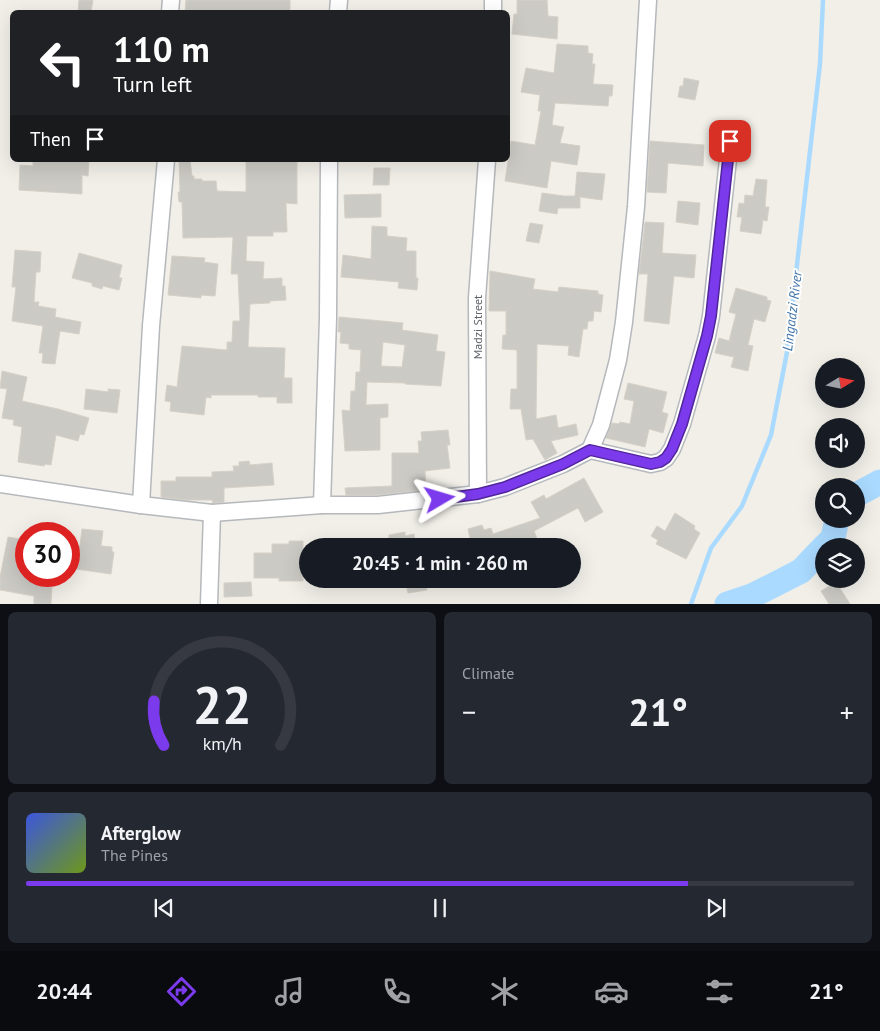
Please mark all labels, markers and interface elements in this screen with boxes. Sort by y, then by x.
text: 110 m [113,26,210,72]
icon: left [30,30,95,95]
text: Turn left [113,70,192,98]
pin [709,120,751,162]
icon: arrive [81,125,109,153]
text: Then [30,127,71,151]
icon: arrive [716,127,744,155]
water label: Lingadzi River [778,268,806,352]
street label: Madzi Street [470,295,485,359]
north arrow [815,358,865,408]
map controls [815,358,865,588]
button: sound [815,418,865,468]
position arrow [413,472,465,524]
button: search [815,478,865,528]
speed limit sign: 30 [15,522,80,587]
button: layers [815,538,865,588]
text: 20:45 · 1 min · 260 m [352,551,528,575]
text: Climate [462,663,514,683]
text: 22 [193,671,251,738]
text: 21° [628,687,688,736]
text: − [462,693,476,730]
text: + [840,693,854,730]
text: km/h [202,732,242,755]
text: Afterglow [101,821,181,845]
text: The Pines [101,845,168,865]
icon: previous [150,894,178,922]
icon: pause [426,894,454,922]
icon: next [702,894,730,922]
icon: directions [164,974,199,1009]
icon: music [272,974,307,1009]
icon: phone [379,974,414,1009]
icon: climate [487,974,522,1009]
icon: car [594,974,629,1009]
icon: filters [702,974,737,1009]
text: 20:44 [36,977,92,1005]
text: 21° [809,977,844,1005]

